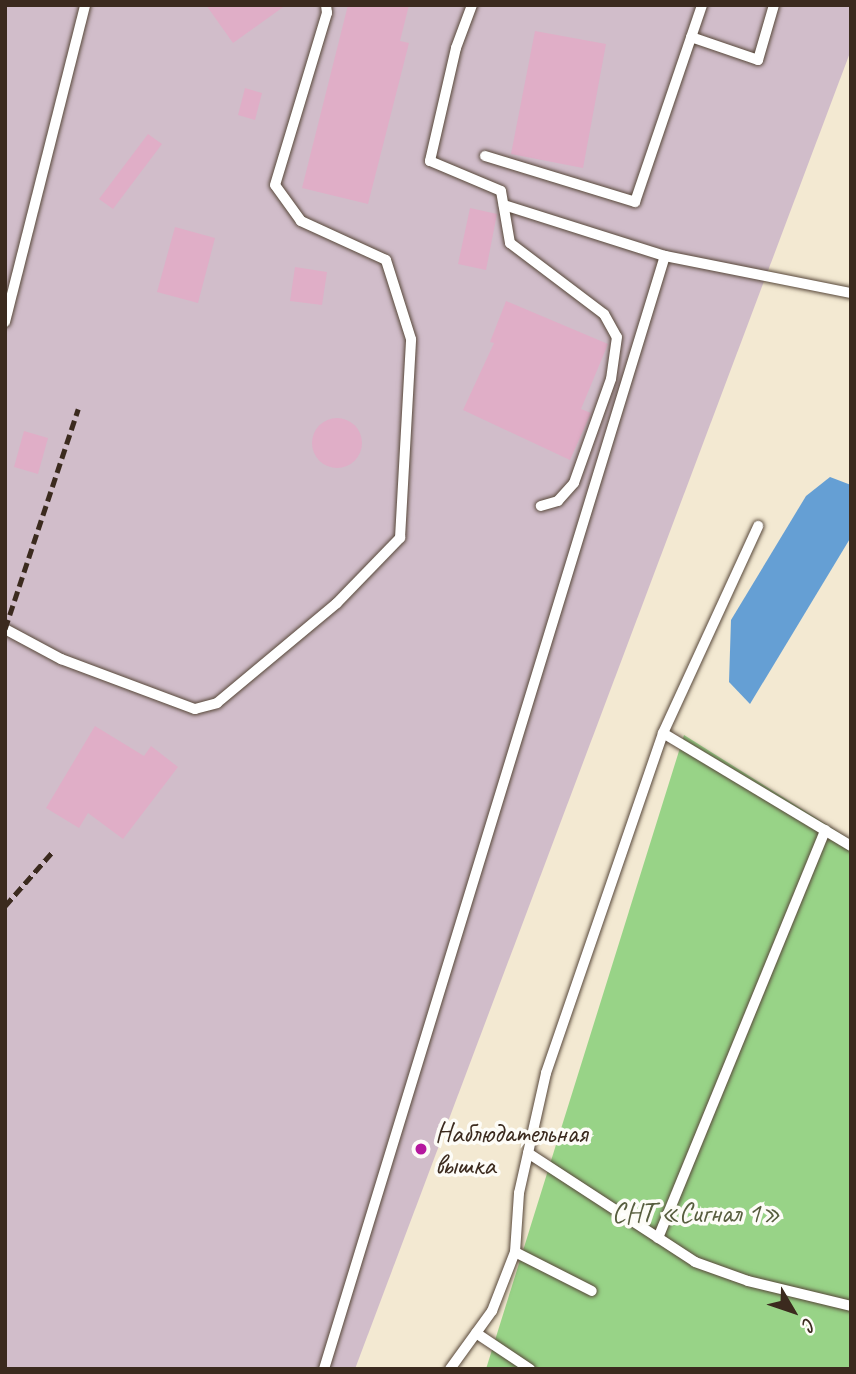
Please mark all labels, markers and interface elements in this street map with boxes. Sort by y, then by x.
place label: Наблюдательная вышка [435,1116,587,1182]
marker: Наблюдательная вышка [413,1141,429,1157]
park label: СНТ «Сигнал 1» [612,1196,780,1230]
north arrow [758,1276,828,1346]
text: С [797,1313,822,1335]

